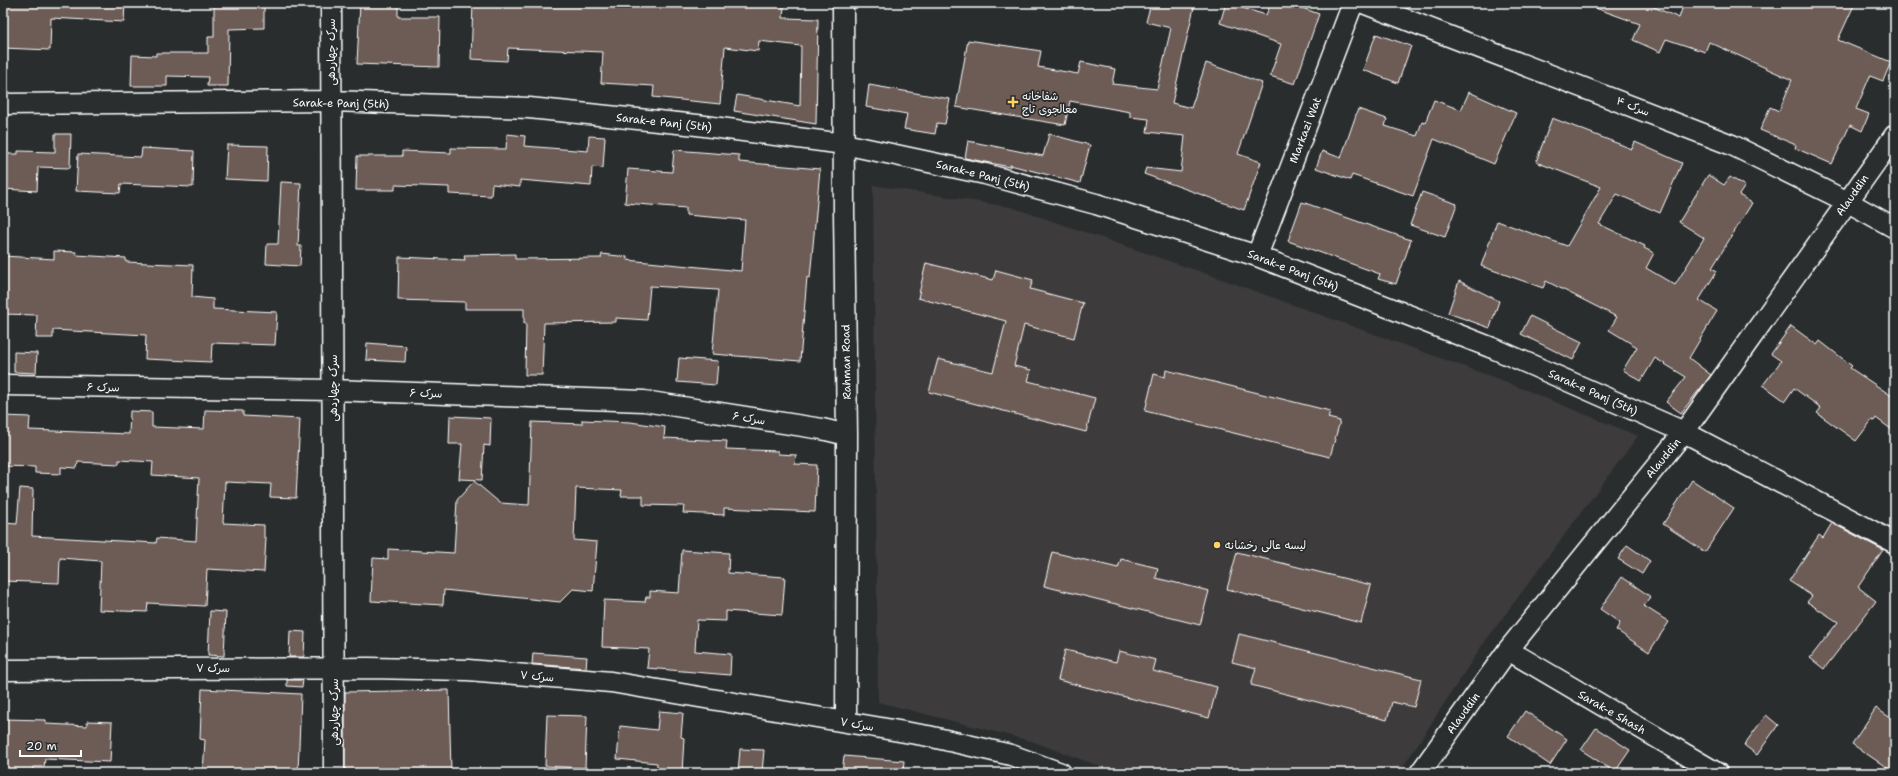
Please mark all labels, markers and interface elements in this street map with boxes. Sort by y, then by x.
street label: سرک چهاردهی [324,18,339,86]
place label: شفاخانه معالجوی تاج [1022,89,1077,117]
street label: سرک ۴ [1614,93,1652,120]
street label: Sarak-e Panj (5th) [293,95,389,112]
street label: Markazi Wat [1286,95,1325,165]
marker: شفاخانه معالجوی تاج [1007,96,1019,108]
street label: Sarak-e Panj (5th) [615,110,713,135]
street label: Sarak-e Panj (5th) [934,157,1031,194]
street label: Alauddin [1833,171,1872,219]
street label: Sarak-e Panj (5th) [1245,246,1340,295]
street label: Rahman Road [838,324,855,400]
street label: سرک چهاردهی [326,354,341,422]
street label: Sarak-e Panj (5th) [1546,366,1640,419]
street label: سرک ۶ [86,380,120,395]
street label: سرک ۶ [409,385,443,402]
street label: سرک ۶ [731,409,766,428]
street label: Alauddin [1643,435,1684,482]
place label: لیسه عالی رخشانه [1225,538,1306,553]
marker: لیسه عالی رخشانه [1212,540,1222,550]
street label: سرک ۷ [196,661,230,676]
street label: سرک ۷ [519,668,555,685]
street label: سرک چهاردهی [327,678,342,746]
street label: Sarak-e Shash [1575,687,1648,738]
street label: Alauddin [1443,689,1484,737]
street label: سرک ۷ [839,714,875,735]
scale bar [20,732,81,758]
text: 20 m [26,738,57,754]

